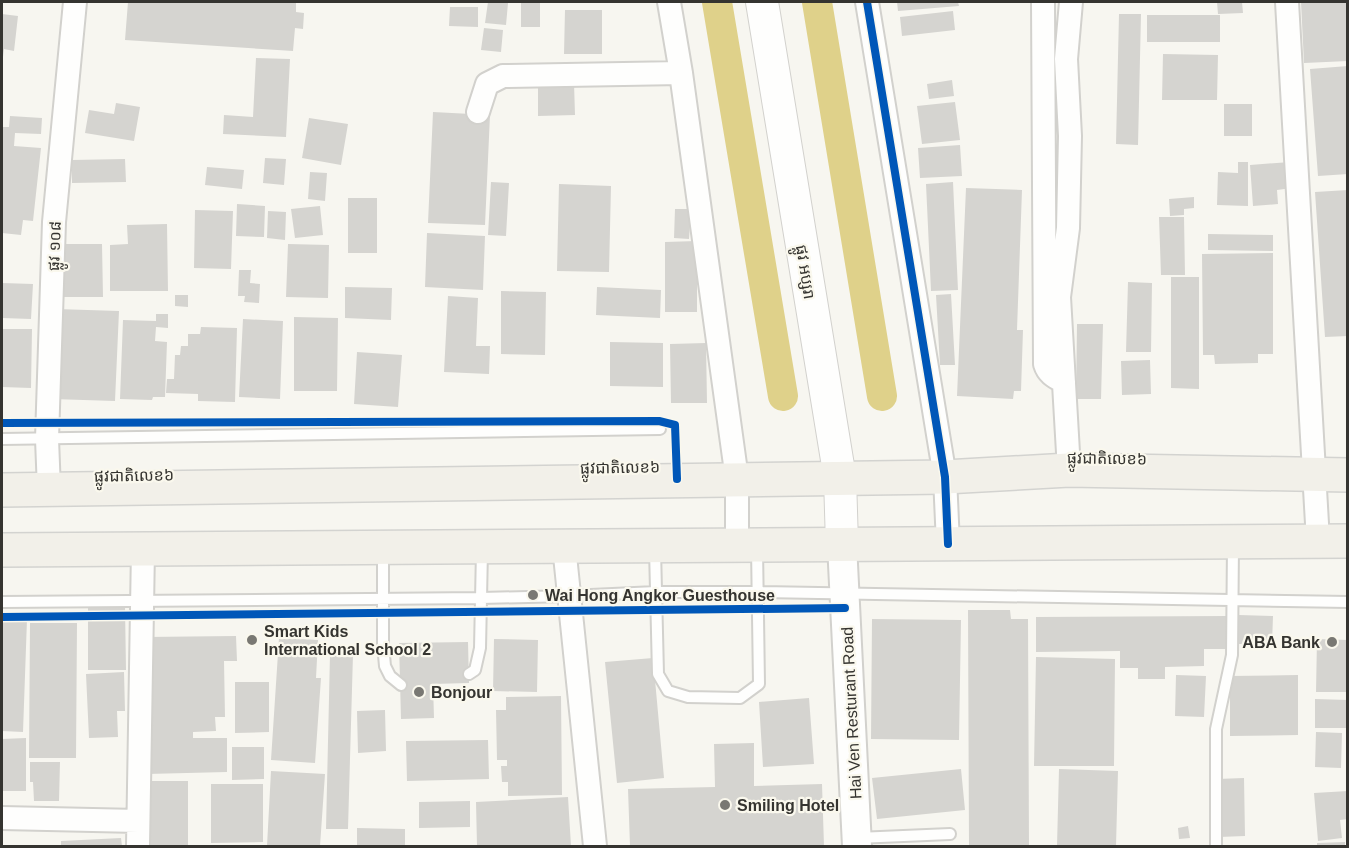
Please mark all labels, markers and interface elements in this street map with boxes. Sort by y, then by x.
street label: ផ្លូវ ១០៨ [45,221,70,272]
street label: ផ្លូវ អប្សរា [787,244,818,301]
street label: ផ្លូវជាតិលេខ៦ [1067,449,1147,473]
street label: ផ្លូវជាតិលេខ៦ [580,458,660,482]
street label: ផ្លូវជាតិលេខ៦ [94,466,174,490]
place label: Wai Hong Angkor Guesthouse [545,587,775,604]
marker: Wai Hong Angkor Guesthouse [526,588,540,602]
place label: Smart Kids International School 2 [264,623,431,658]
street label: Hai Ven Resturant Road [838,626,865,800]
marker: Smart Kids International School 2 [245,633,259,647]
place label: ABA Bank [1242,634,1320,651]
marker: ABA Bank [1325,635,1339,649]
place label: Bonjour [431,684,492,701]
marker: Bonjour [412,685,426,699]
place label: Smiling Hotel [737,797,839,814]
marker: Smiling Hotel [718,798,732,812]

